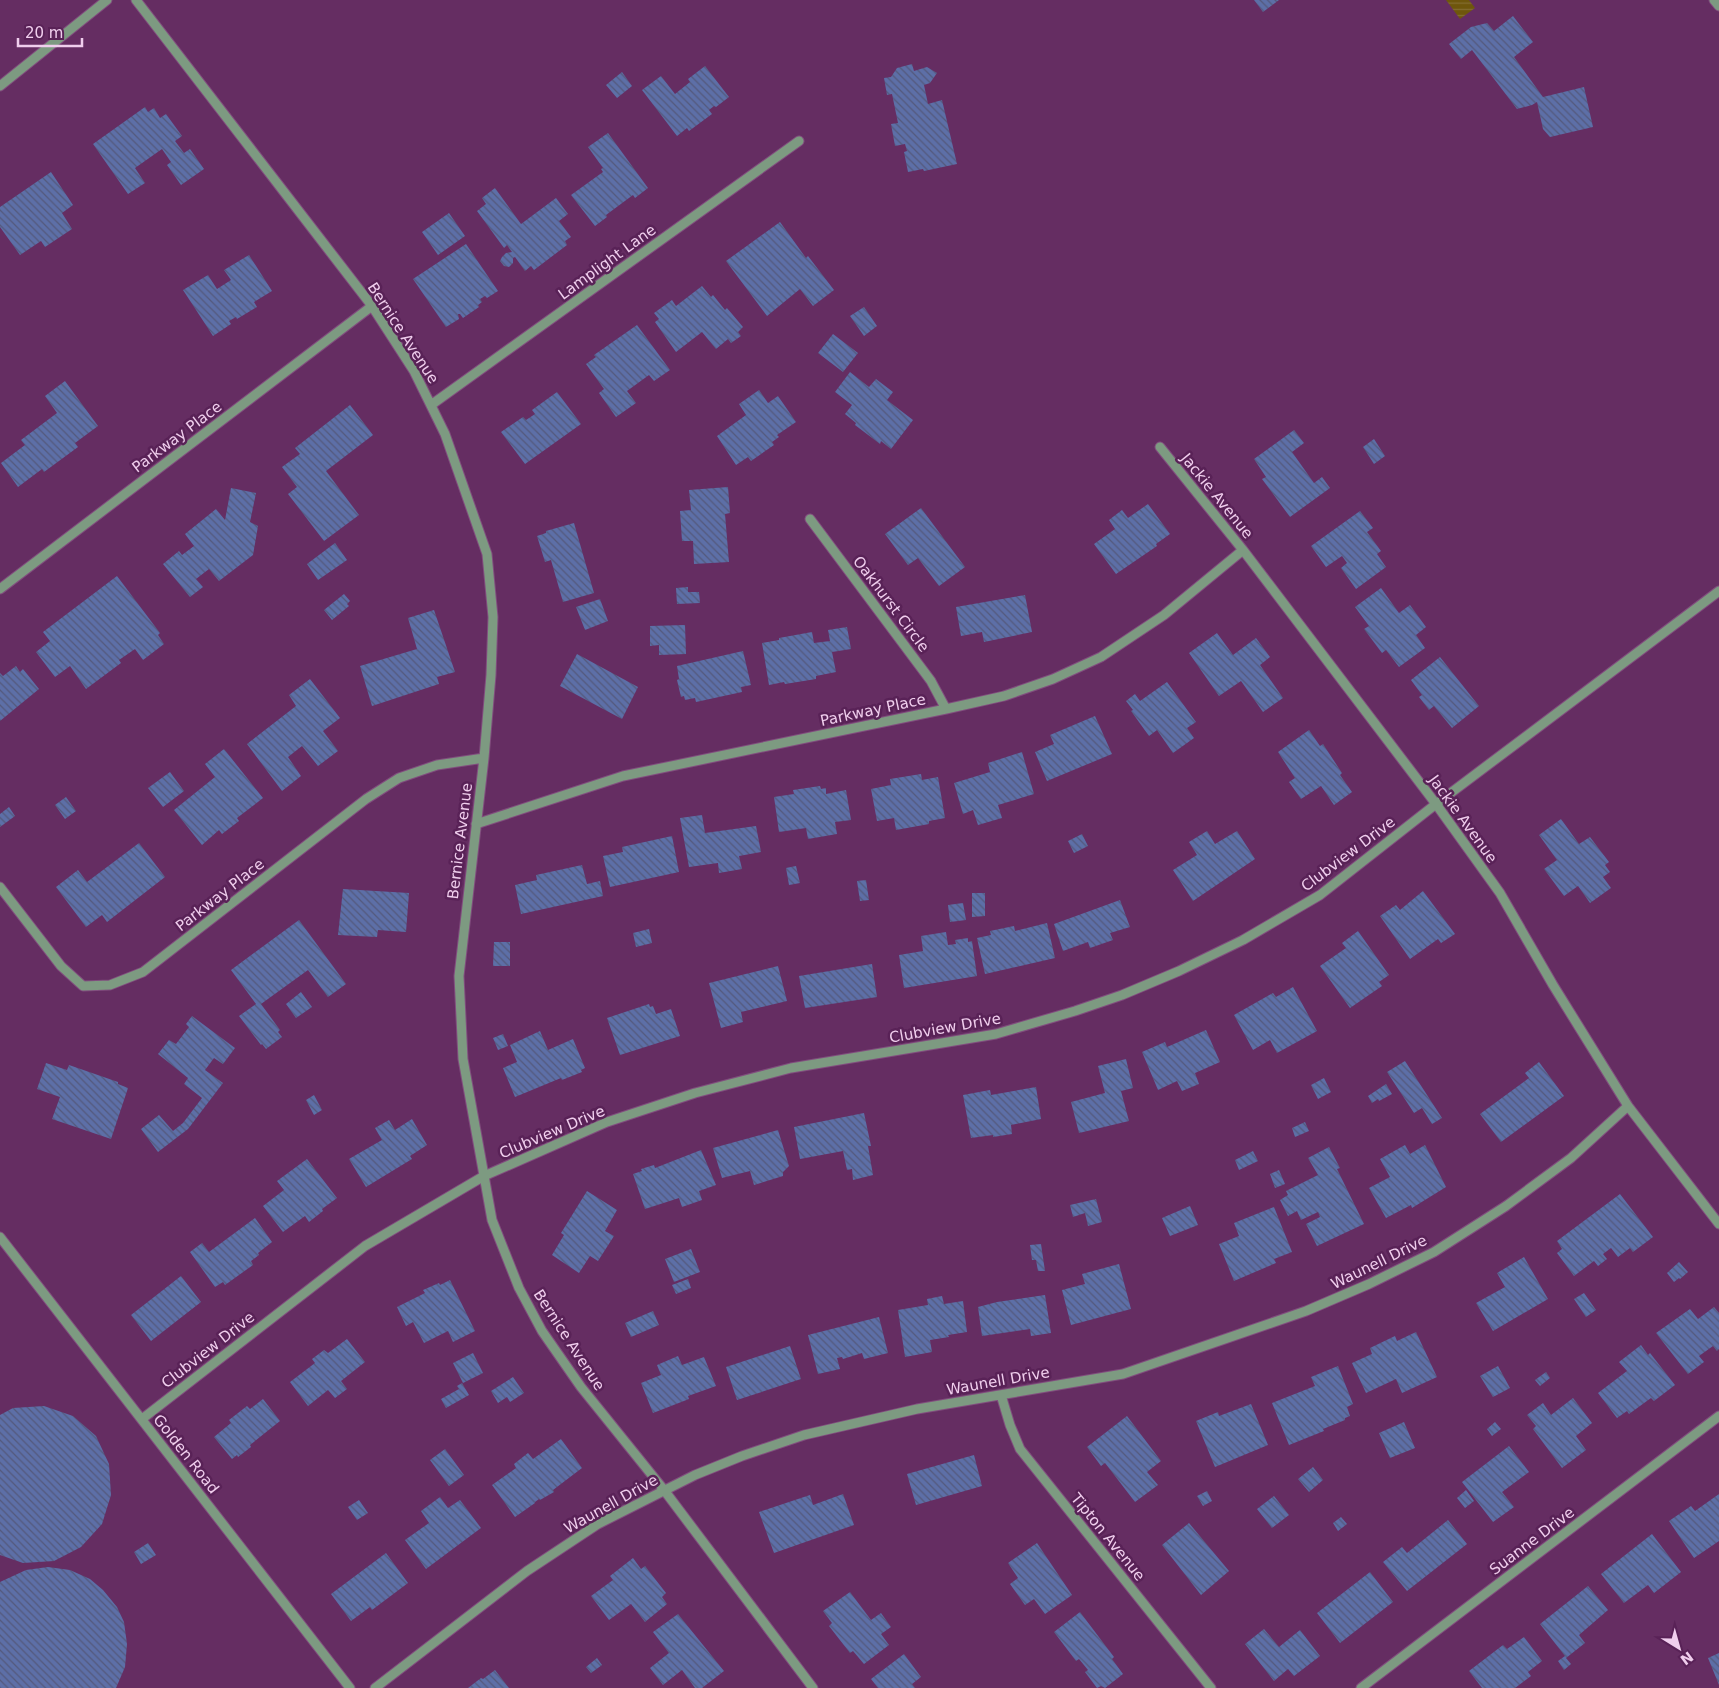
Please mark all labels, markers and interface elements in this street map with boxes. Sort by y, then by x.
scale bar [18,15,81,47]
text: 20 m [25,24,63,42]
street label: Lamplight Lane [555,221,659,303]
street label: Bernice Avenue [364,279,442,387]
street label: Parkway Place [129,397,225,477]
street label: Jackie Avenue [1177,449,1257,542]
street label: Oakhurst Circle [849,552,933,656]
street label: Parkway Place [819,690,927,730]
street label: Jackie Avenue [1424,771,1501,867]
street label: Bernice Avenue [444,782,476,900]
street label: Clubview Drive [1297,813,1399,895]
street label: Parkway Place [172,855,268,935]
street label: Clubview Drive [888,1009,1002,1047]
street label: Clubview Drive [496,1102,608,1162]
street label: Waunell Drive [1328,1231,1430,1293]
street label: Bernice Avenue [530,1286,608,1394]
street label: Clubview Drive [158,1308,258,1392]
street label: Waunell Drive [945,1363,1051,1399]
street label: Golden Road [149,1411,223,1497]
street label: Waunell Drive [561,1471,661,1537]
street label: Tipton Avenue [1067,1489,1149,1584]
street label: Suanne Drive [1486,1503,1578,1579]
north arrow [1654,1623,1704,1673]
text: N [1677,1648,1696,1668]

